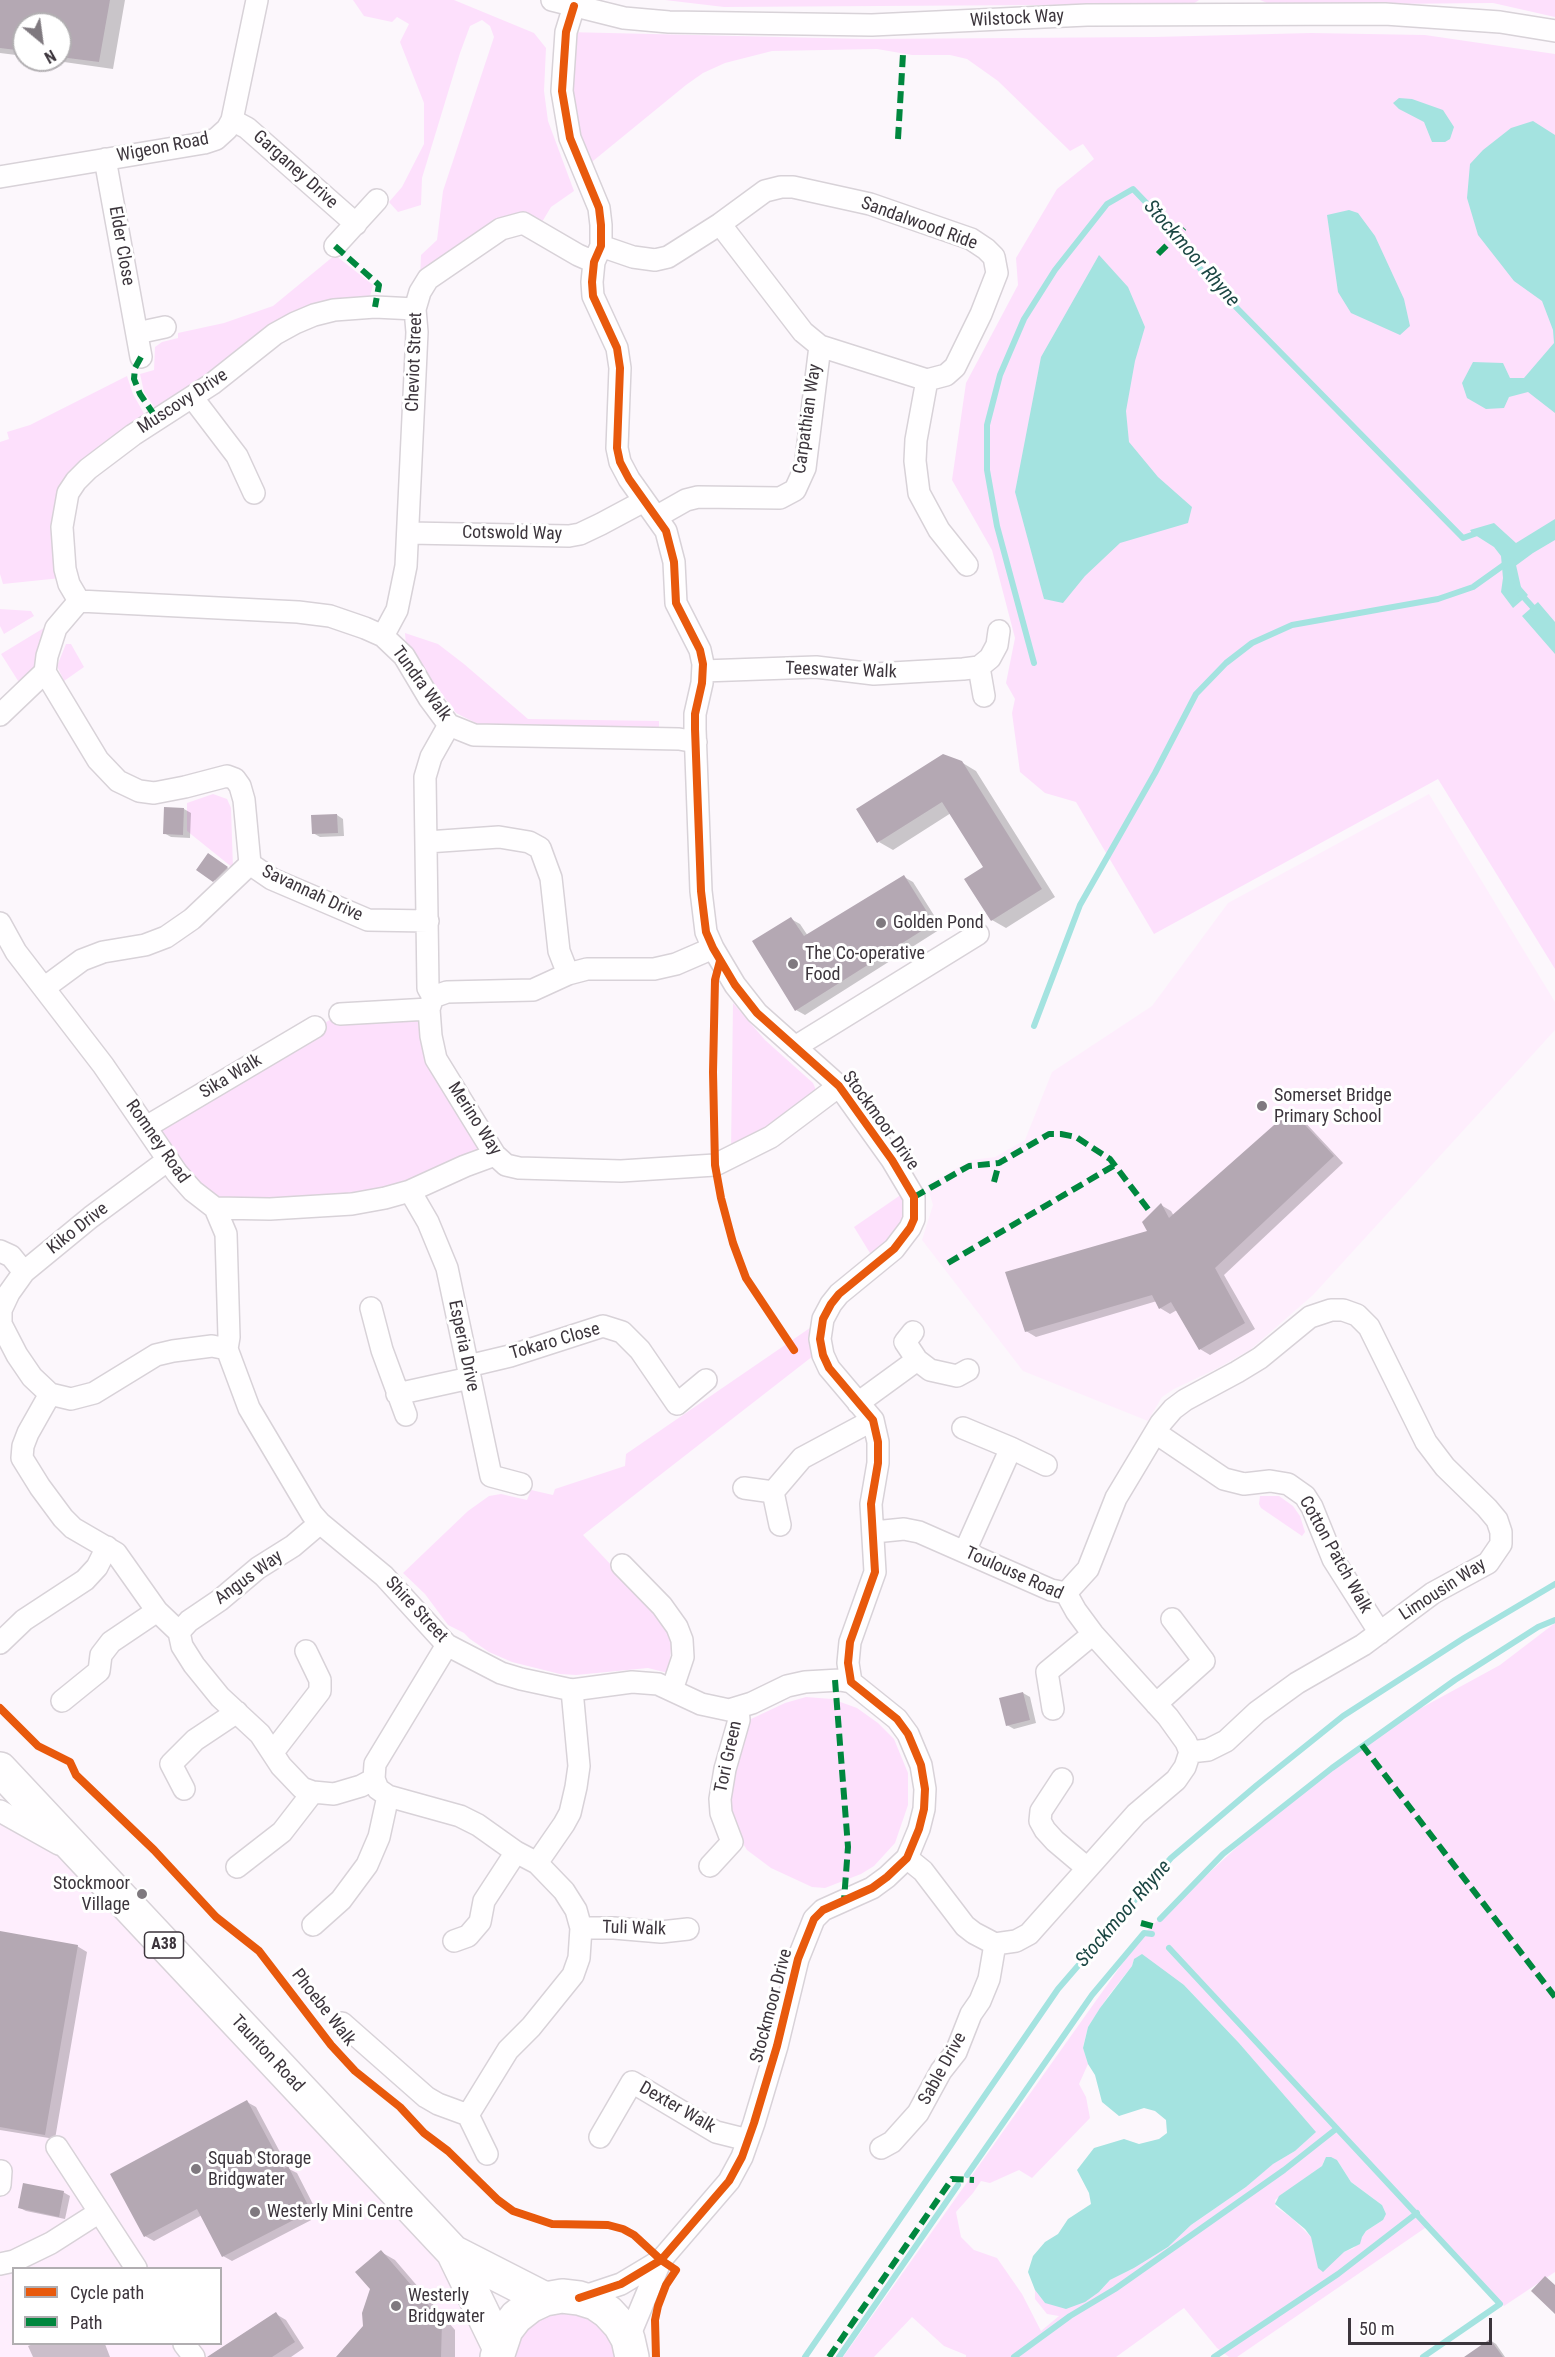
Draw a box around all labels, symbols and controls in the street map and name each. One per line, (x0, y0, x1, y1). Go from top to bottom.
street label: Wilstock Way (969, 6, 1065, 32)
north arrow (12, 12, 72, 72)
text: N (41, 46, 59, 67)
street label: Garganey Drive (248, 126, 342, 214)
street label: Wigeon Road (115, 129, 211, 167)
street label: Sandalwood Ride (858, 193, 980, 255)
water label: Stockmoor Rhyne (1138, 196, 1244, 312)
street label: Elder Close (103, 205, 139, 287)
street label: Cheviot Street (402, 312, 428, 412)
street label: Carpathian Way (790, 363, 826, 475)
street label: Muscovy Drive (134, 365, 232, 439)
street label: Cotswold Way (462, 522, 562, 546)
street label: Tundra Walk (387, 642, 455, 726)
street label: Teeswater Walk (785, 658, 897, 684)
street label: Savannah Drive (258, 861, 366, 927)
place label: Golden Pond (893, 912, 984, 934)
marker: Golden Pond (874, 916, 888, 930)
place label: The Co-operative Food (805, 943, 925, 986)
marker: The Co-operative Food (786, 957, 800, 971)
street label: Sika Walk (196, 1050, 266, 1104)
street label: Stockmoor Drive (837, 1067, 923, 1175)
street label: Merino Way (442, 1078, 506, 1160)
place label: Somerset Bridge Primary School (1274, 1085, 1392, 1128)
street label: Romney Road (120, 1096, 194, 1188)
marker: Somerset Bridge Primary School (1255, 1099, 1269, 1113)
street label: Kiko Drive (43, 1199, 113, 1259)
street label: Esperia Drive (443, 1298, 483, 1394)
street label: Tokaro Close (507, 1319, 603, 1365)
street label: Cotton Patch Walk (1294, 1493, 1376, 1617)
street label: Toulouse Road (962, 1543, 1066, 1605)
street label: Angus Way (211, 1546, 287, 1610)
street label: Limousin Way (1396, 1554, 1490, 1626)
street label: Shire Street (380, 1573, 452, 1647)
street label: Tori Green (711, 1719, 747, 1795)
water label: Stockmoor Rhyne (1071, 1856, 1177, 1972)
place label: Stockmoor Village (53, 1873, 130, 1916)
marker: Stockmoor Village (135, 1887, 149, 1901)
street label: Tuli Walk (602, 1917, 666, 1941)
road number: A38 (144, 1932, 184, 1958)
street label: Stockmoor Drive (746, 1947, 798, 2065)
street label: Phoebe Walk (286, 1965, 360, 2051)
street label: Taunton Road (226, 2011, 308, 2097)
street label: Sable Drive (914, 2029, 972, 2109)
street label: Dexter Walk (635, 2078, 719, 2138)
place label: Squab Storage Bridgwater (208, 2148, 311, 2190)
marker: Squab Storage Bridgwater (189, 2162, 203, 2176)
place label: Westerly Mini Centre (267, 2201, 413, 2223)
marker: Westerly Mini Centre (248, 2205, 262, 2219)
legend (12, 2267, 222, 2345)
text: Cycle path (70, 2282, 144, 2303)
place label: Westerly Bridgwater (408, 2285, 485, 2328)
marker: Westerly Bridgwater (389, 2299, 403, 2313)
scale bar (1351, 2306, 1495, 2344)
text: Path (70, 2312, 103, 2333)
text: 50 m (1359, 2318, 1394, 2339)

